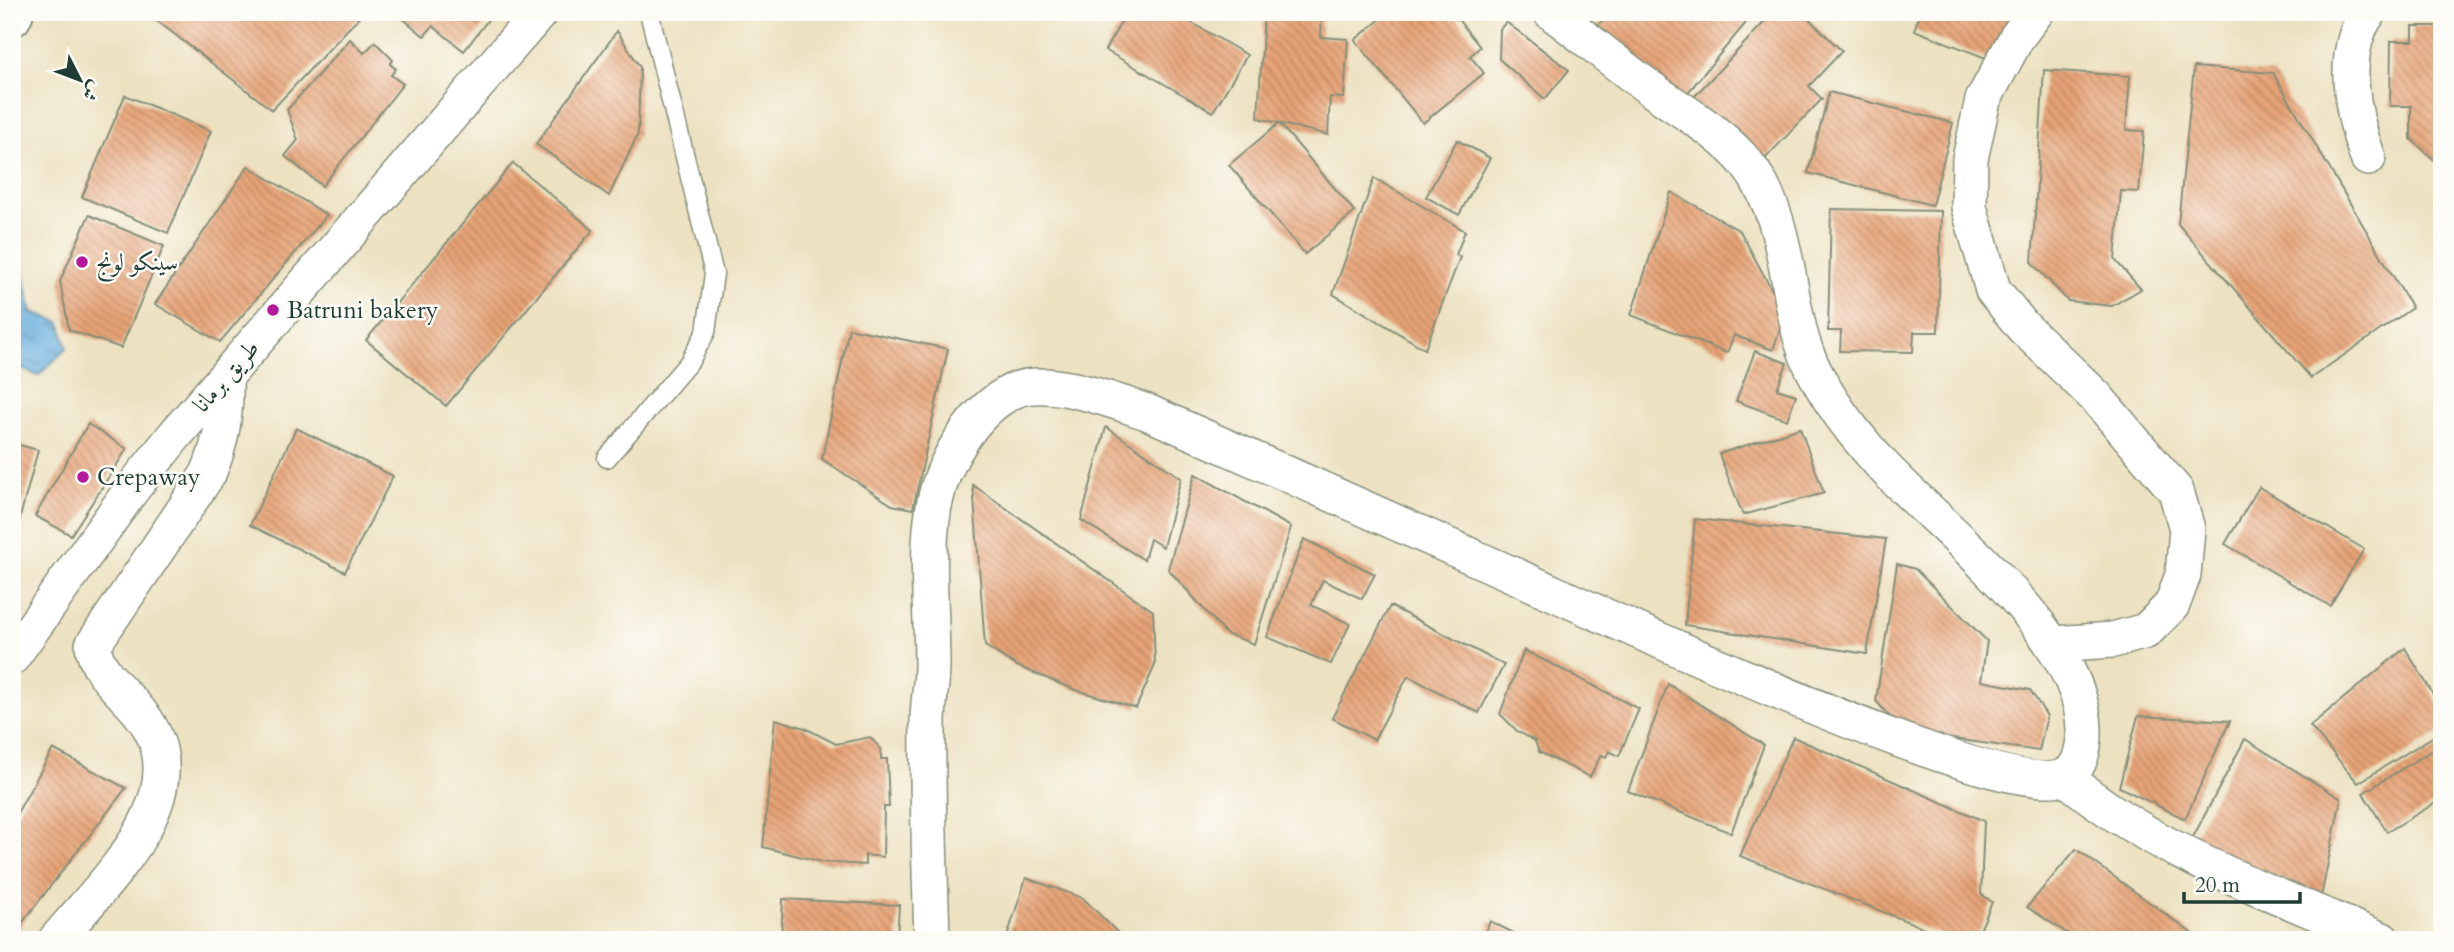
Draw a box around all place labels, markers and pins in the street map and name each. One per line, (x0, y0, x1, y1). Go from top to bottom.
place label: سينكو لونج (96, 246, 178, 282)
marker: سينكو لونج (74, 254, 90, 270)
place label: Batruni bakery (287, 294, 439, 327)
marker: Batruni bakery (265, 302, 281, 318)
place label: Crepaway (97, 461, 201, 494)
marker: Crepaway (75, 469, 91, 485)

